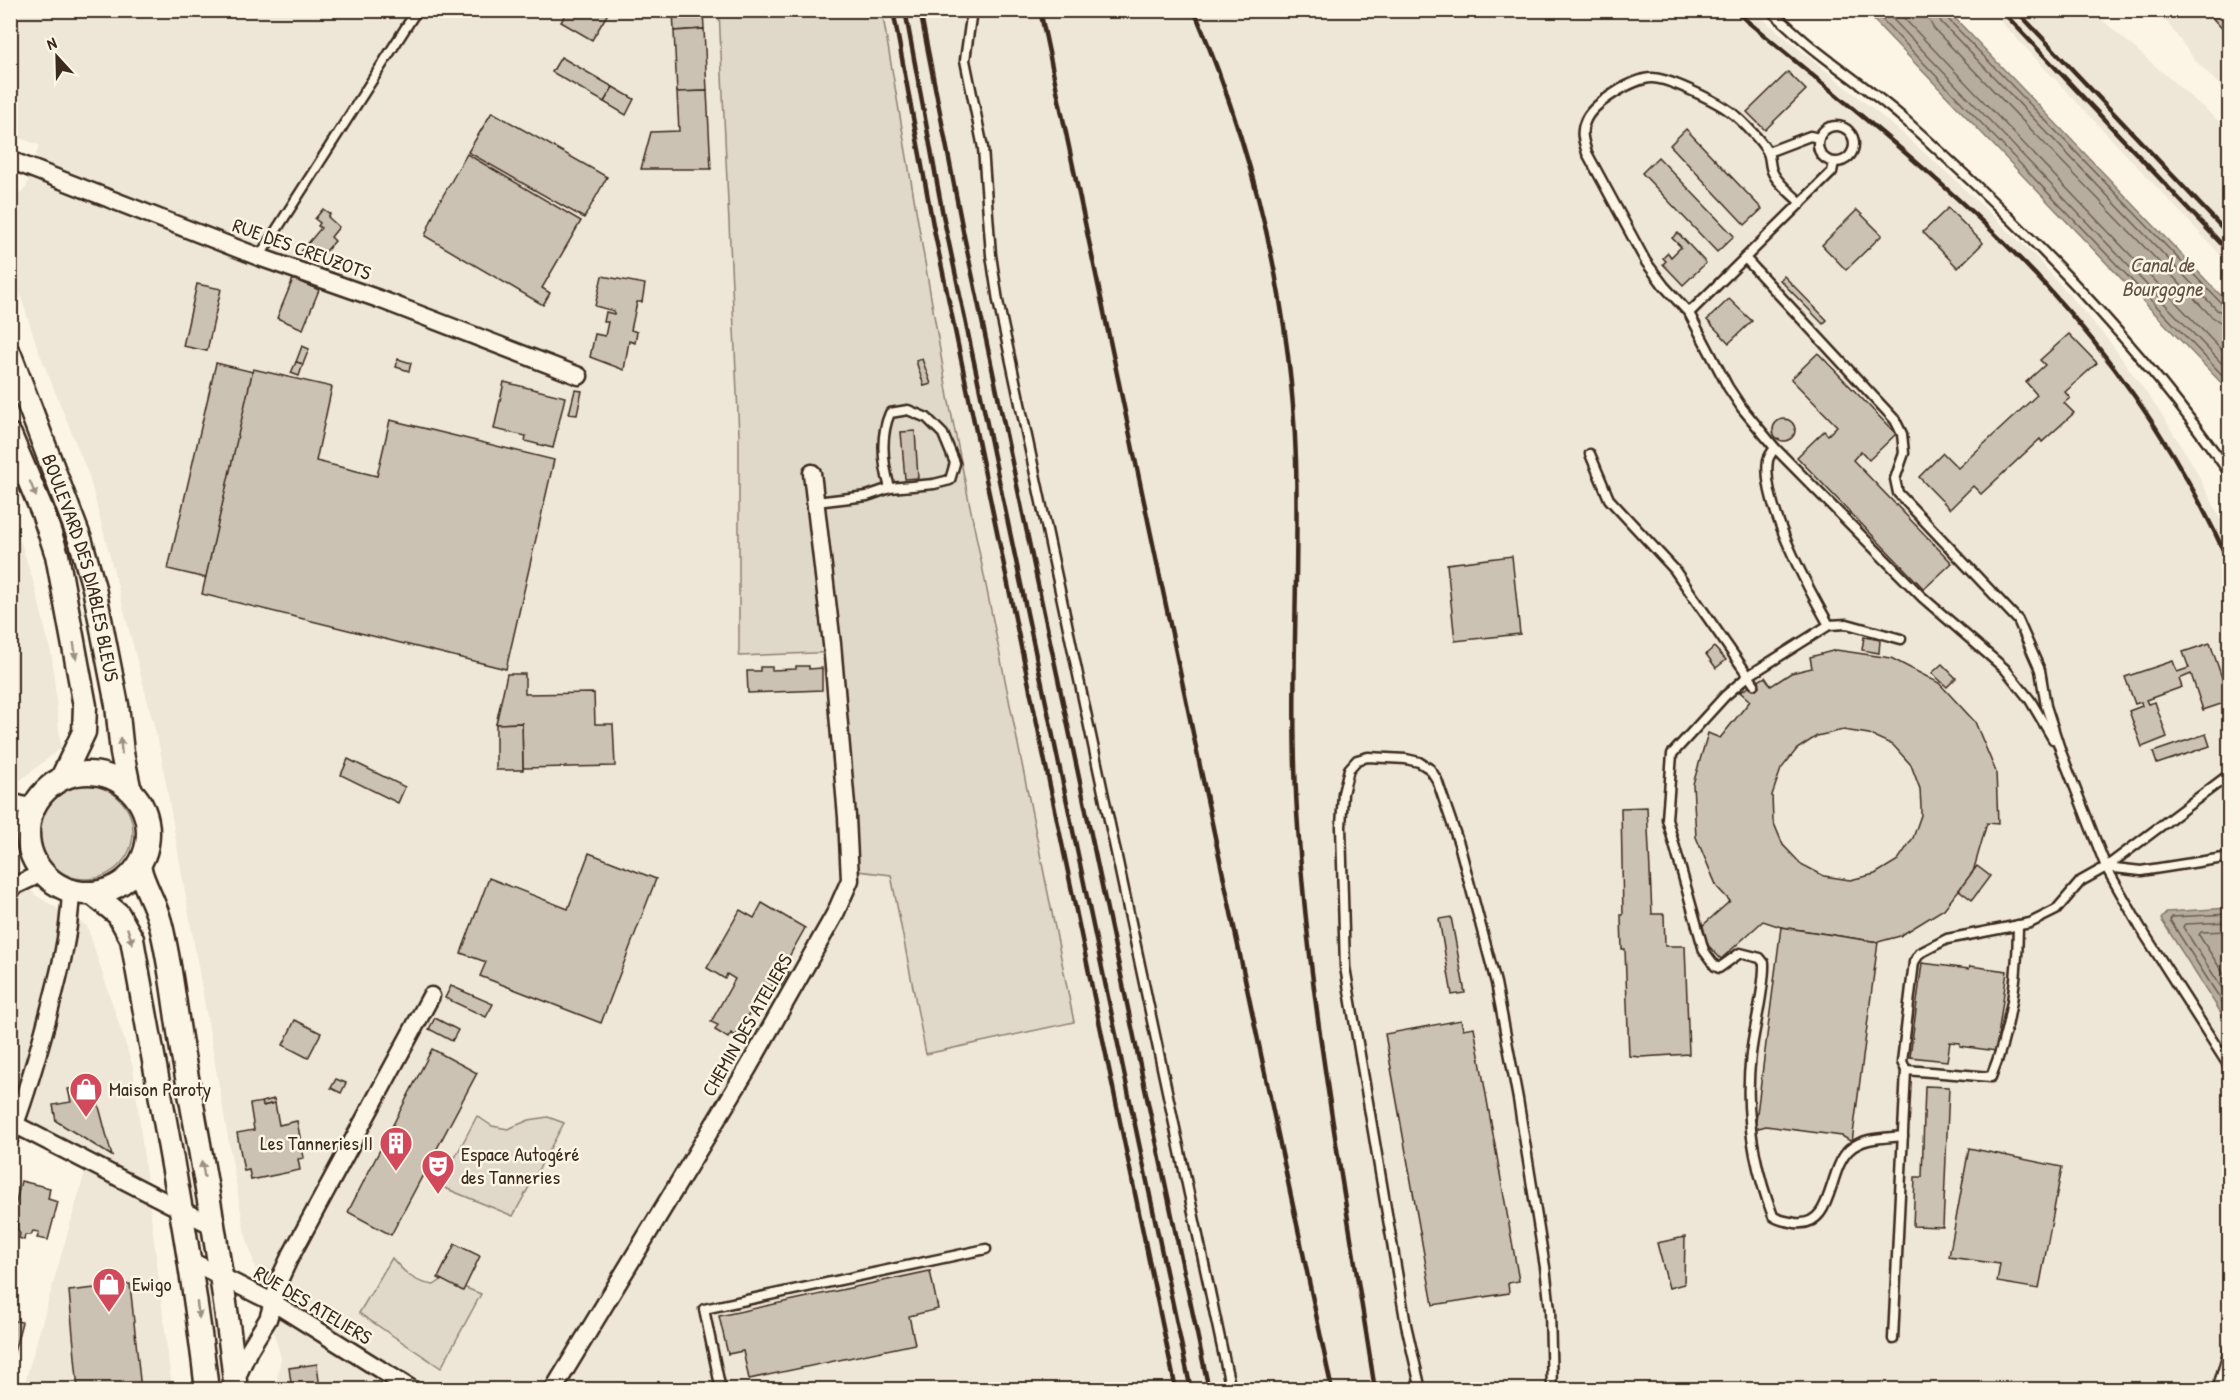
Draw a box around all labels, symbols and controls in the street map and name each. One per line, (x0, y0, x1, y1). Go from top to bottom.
north arrow (27, 27, 87, 87)
text: N (43, 31, 60, 55)
street label: RUE DES CREUZOTS (229, 211, 375, 286)
water label: Canal de Bourgogne (2122, 250, 2204, 303)
street label: BOULEVARD DES DIABLES BLEUS (36, 450, 126, 684)
one-way arrow (29, 480, 38, 498)
one-way arrow (71, 641, 80, 660)
one-way arrow (116, 737, 126, 756)
one-way arrow (125, 927, 135, 945)
street label: CHEMIN DES ATELIERS (695, 949, 798, 1101)
shop icon: Maison Paroty (68, 1071, 104, 1118)
place label: Maison Paroty (109, 1075, 211, 1102)
building icon: Les Tanneries II (378, 1125, 414, 1172)
place label: Les Tanneries II (260, 1129, 373, 1156)
place label: Espace Autogéré des Tanneries (461, 1140, 580, 1190)
theatre icon: Espace Autogéré des Tanneries (420, 1148, 456, 1195)
one-way arrow (199, 1159, 208, 1178)
street label: RUE DES ATELIERS (249, 1259, 377, 1350)
shop icon: Ewigo (91, 1266, 127, 1313)
place label: Ewigo (132, 1270, 172, 1297)
one-way arrow (193, 1300, 202, 1319)

